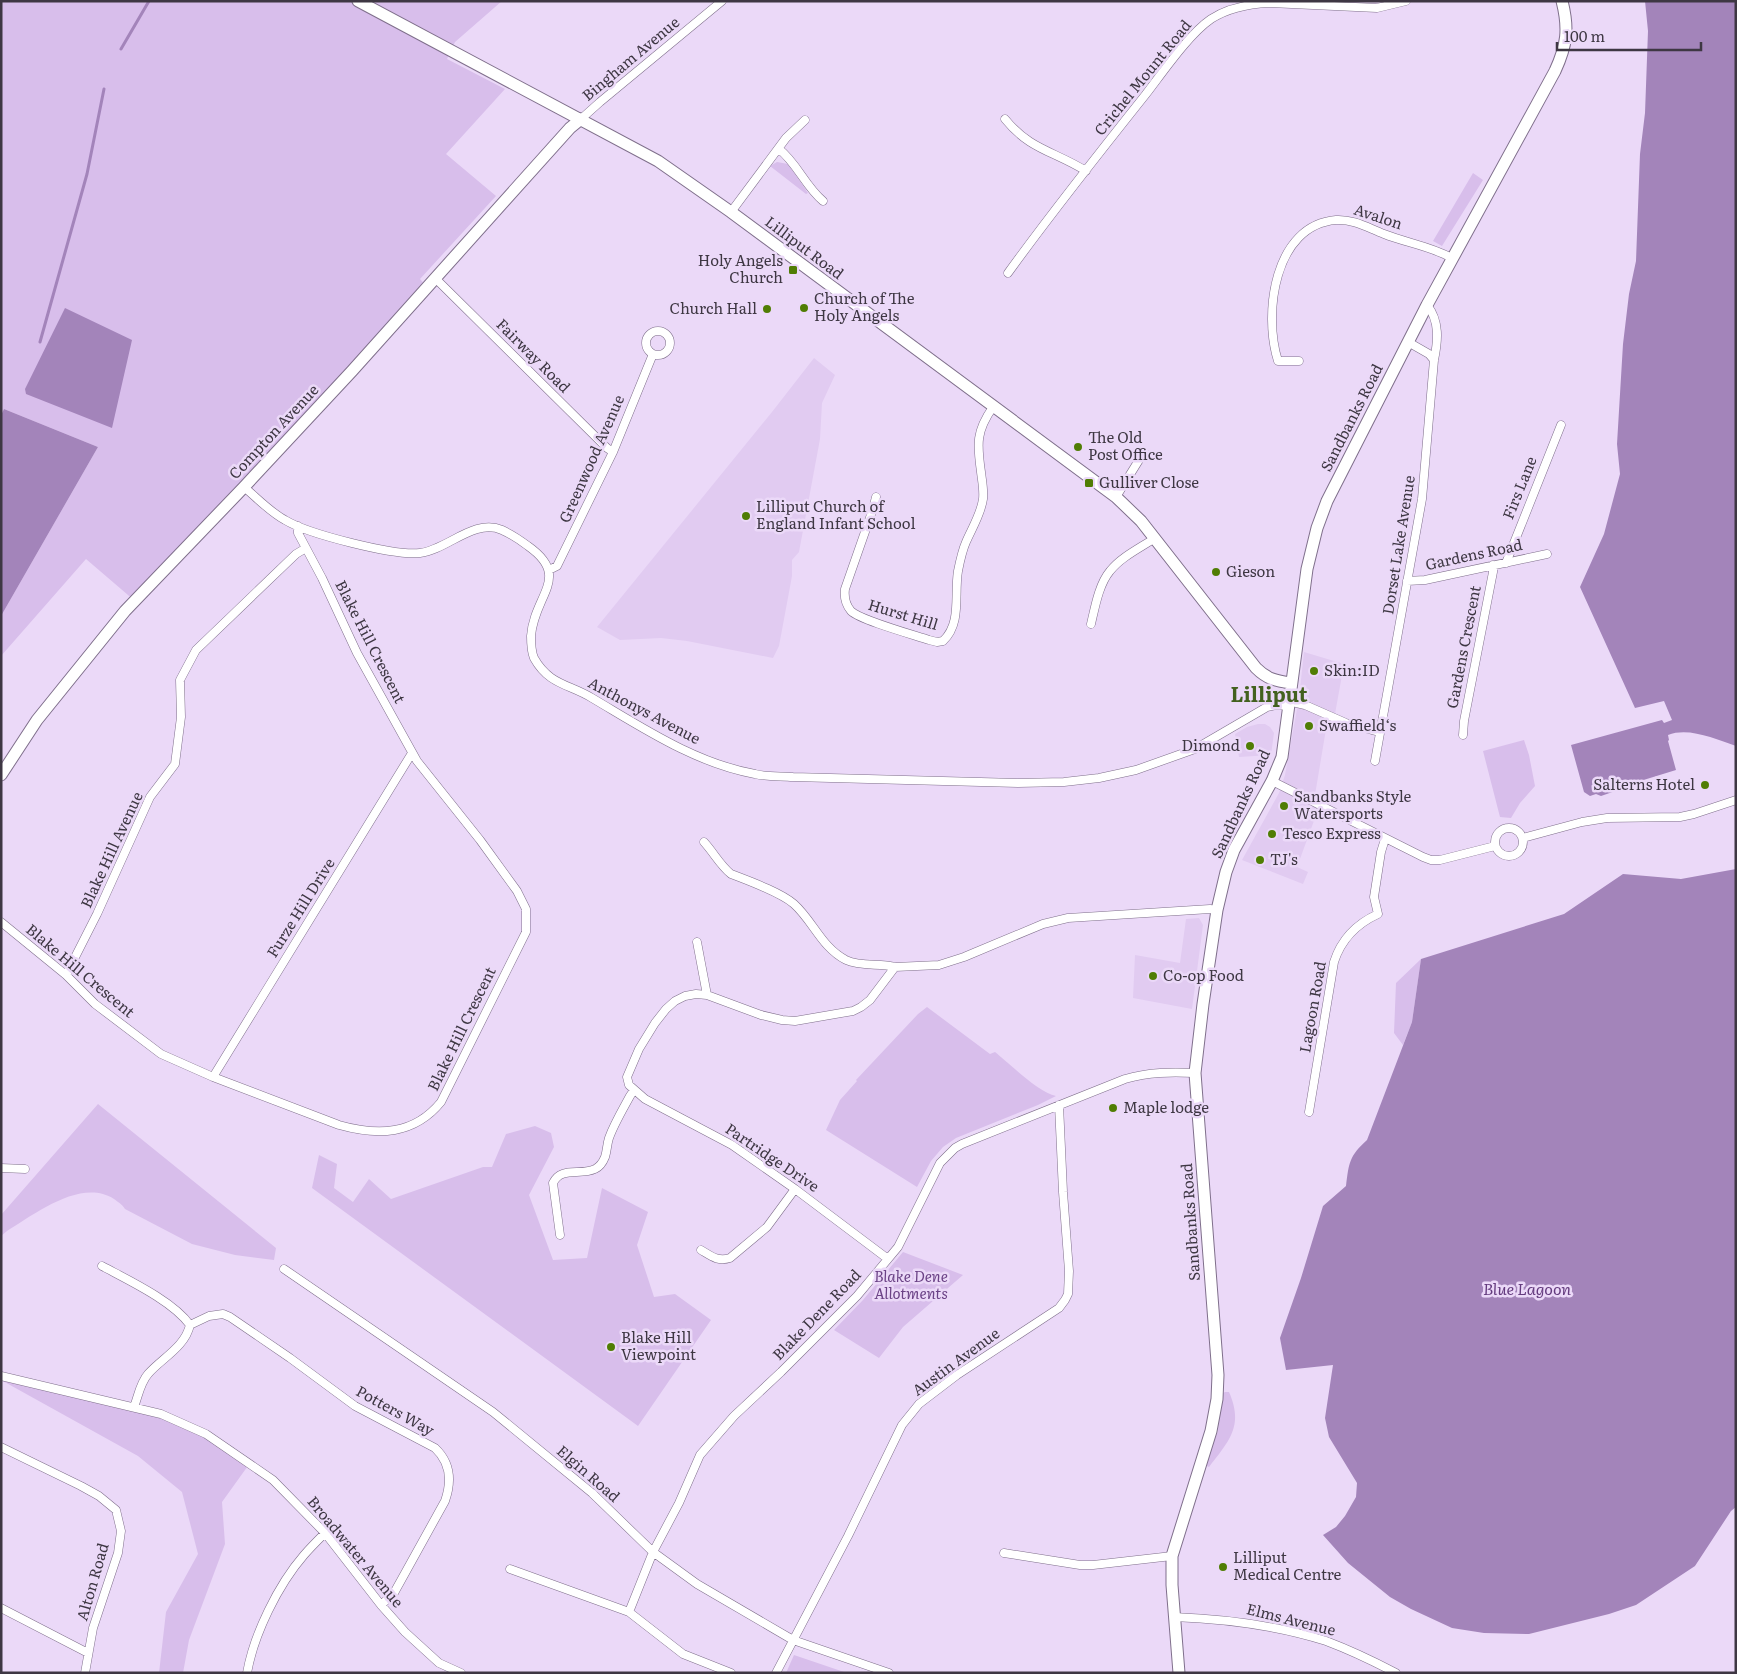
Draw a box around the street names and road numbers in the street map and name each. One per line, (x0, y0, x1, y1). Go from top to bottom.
street label: Bingham Avenue (576, 10, 684, 106)
street label: Crichel Mount Road (1088, 14, 1196, 140)
street label: Avalon (1351, 197, 1406, 234)
street label: Lilliput Road (761, 210, 849, 284)
street label: Fairway Road (492, 313, 576, 397)
street label: Sandbanks Road (1314, 360, 1388, 475)
street label: Compton Avenue (223, 378, 323, 484)
street label: Greenwood Avenue (552, 390, 629, 526)
street label: Firs Lane (1496, 452, 1542, 522)
street label: Dorset Lake Avenue (1375, 473, 1420, 616)
street label: Gardens Road (1423, 532, 1524, 575)
street label: Blake Hill Crescent (330, 576, 412, 707)
street label: Gardens Crescent (1439, 583, 1486, 710)
street label: Hurst Hill (866, 592, 941, 635)
street label: Anthonys Avenue (584, 670, 705, 749)
street label: Sandbanks Road (1204, 745, 1275, 862)
street label: Blake Hill Avenue (74, 787, 148, 911)
street label: Furze Hill Drive (260, 853, 340, 961)
street label: Blake Hill Crescent (22, 917, 140, 1022)
street label: Lagoon Road (1292, 959, 1331, 1054)
street label: Blake Hill Crescent (421, 962, 501, 1094)
street label: Partridge Drive (721, 1117, 825, 1197)
street label: Sandbanks Road (1174, 1162, 1205, 1282)
street label: Blake Dene Road (766, 1263, 865, 1365)
street label: Austin Avenue (907, 1321, 1004, 1400)
street label: Potters Way (352, 1379, 439, 1441)
street label: Elgin Road (552, 1439, 626, 1507)
street label: Broadwater Avenue (303, 1490, 410, 1612)
street label: Alton Road (69, 1540, 114, 1623)
street label: Elms Avenue (1244, 1596, 1339, 1641)

